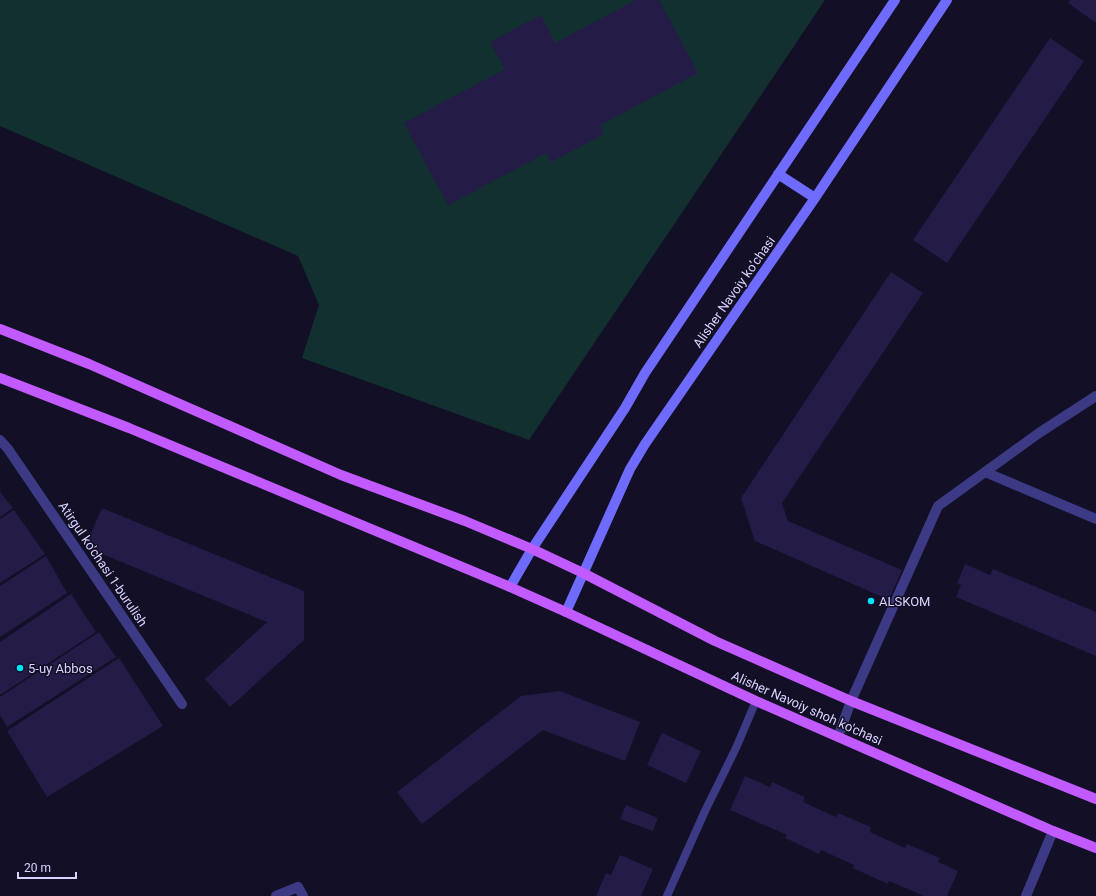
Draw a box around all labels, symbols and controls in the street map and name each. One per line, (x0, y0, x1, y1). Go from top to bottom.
street label: Alisher Navoiy ko’chasi (690, 234, 778, 350)
street label: Atirgul ko'chasi 1-burulish (56, 499, 150, 629)
place label: ALSKOM (879, 594, 930, 609)
marker: ALSKOM (866, 596, 876, 606)
place label: 5-uy Abbos (28, 661, 93, 676)
marker: 5-uy Abbos (15, 663, 25, 673)
street label: Alisher Navoiy shoh ko'chasi (729, 668, 885, 748)
scale bar (18, 854, 76, 880)
text: 20 m (24, 861, 51, 875)

